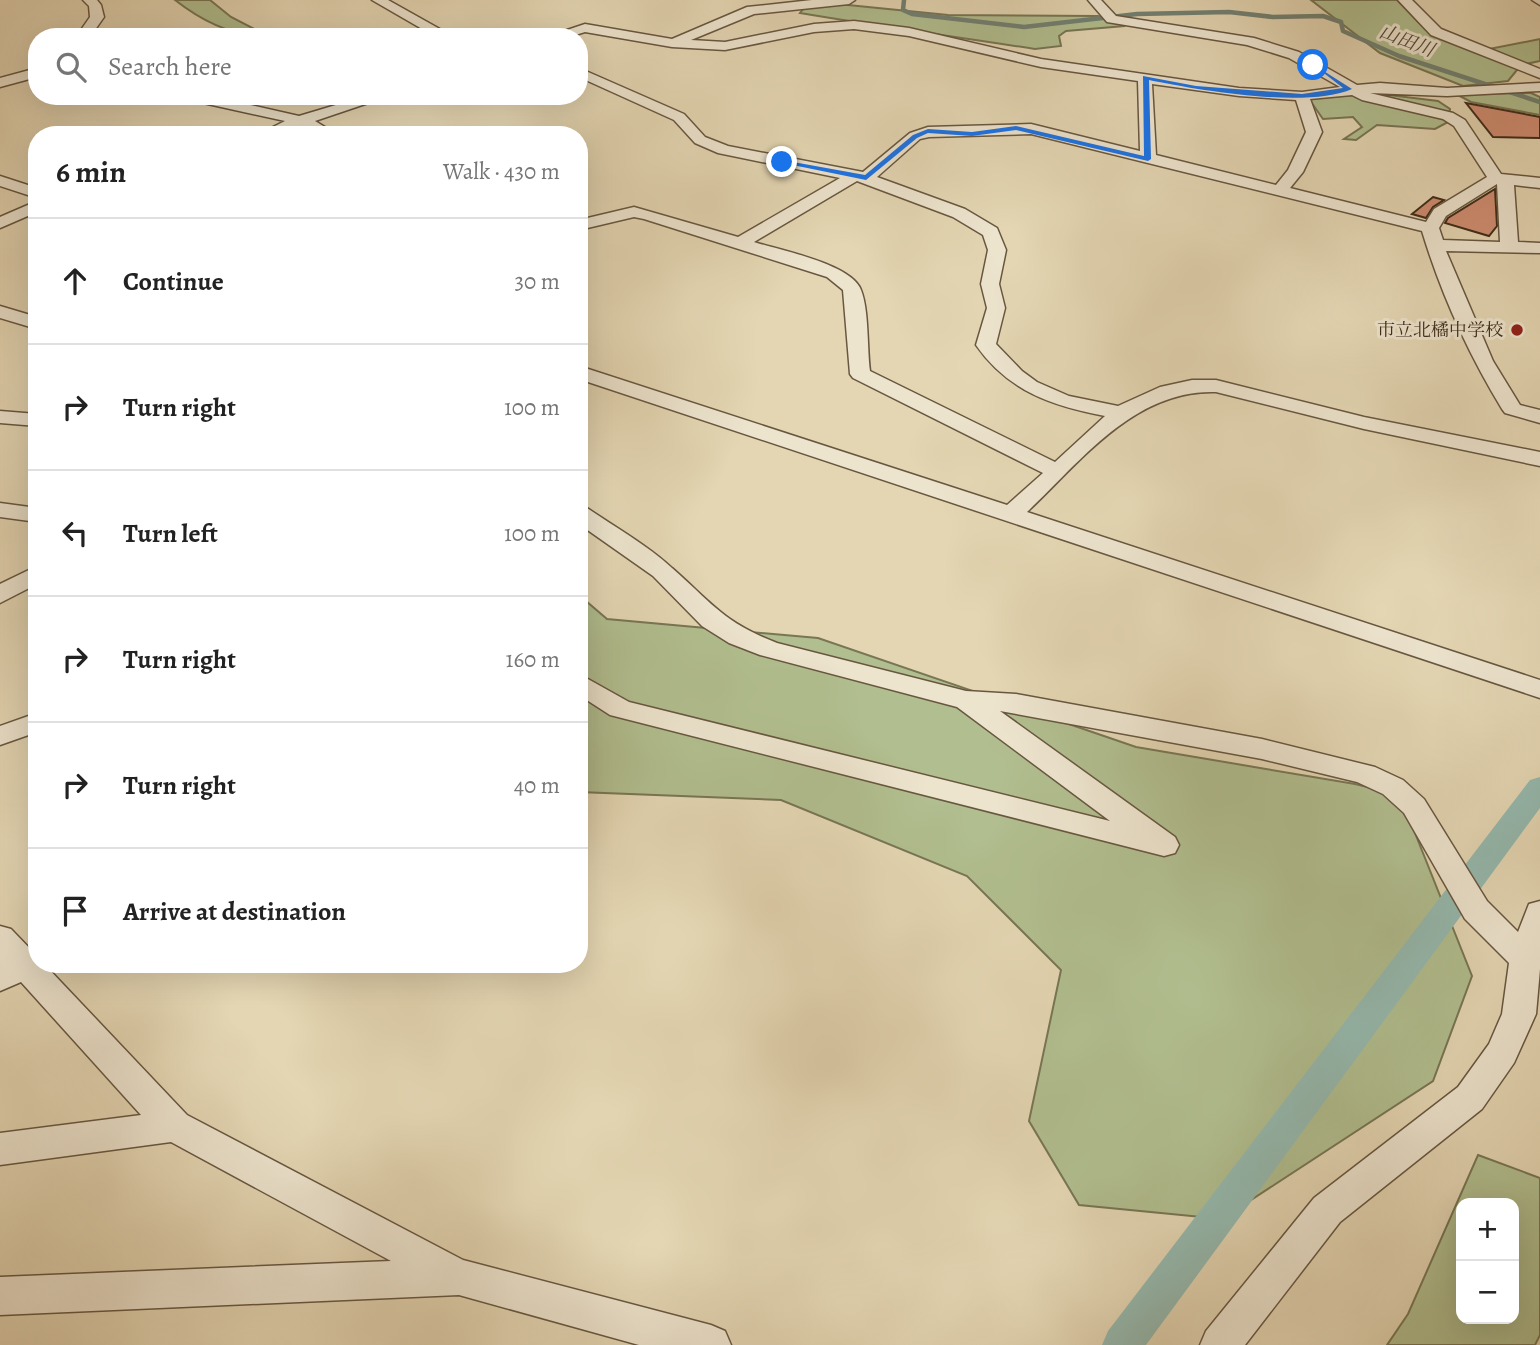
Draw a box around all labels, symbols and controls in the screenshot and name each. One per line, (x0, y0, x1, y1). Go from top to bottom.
water label: 山田川 (1375, 19, 1440, 64)
search box (28, 28, 588, 105)
icon: search (52, 48, 90, 86)
text: Search here (108, 49, 232, 84)
route start (1297, 49, 1328, 80)
route end (766, 146, 797, 177)
text: 6 min (56, 152, 126, 192)
text: Walk · 430 m (443, 156, 560, 187)
icon: ahead (56, 262, 94, 300)
text: Continue (123, 264, 224, 299)
text: 30 m (514, 266, 560, 297)
place label: 市立北橘中学校 (1377, 318, 1503, 342)
marker: 市立北橘中学校 (1509, 322, 1525, 338)
icon: right (56, 388, 94, 426)
text: Turn right (123, 390, 236, 425)
text: 100 m (504, 392, 560, 423)
icon: left (56, 514, 94, 552)
text: Turn left (123, 516, 218, 551)
text: 100 m (504, 518, 560, 549)
icon: right (56, 640, 94, 678)
text: Turn right (123, 642, 236, 677)
text: 160 m (506, 644, 560, 675)
icon: right (56, 766, 94, 804)
text: Turn right (123, 768, 236, 803)
text: 40 m (514, 770, 560, 801)
icon: arrive (56, 892, 94, 930)
text: Arrive at destination (123, 894, 346, 929)
map controls (1456, 1198, 1519, 1324)
button: + (1456, 1198, 1519, 1261)
button: − (1456, 1261, 1519, 1324)

